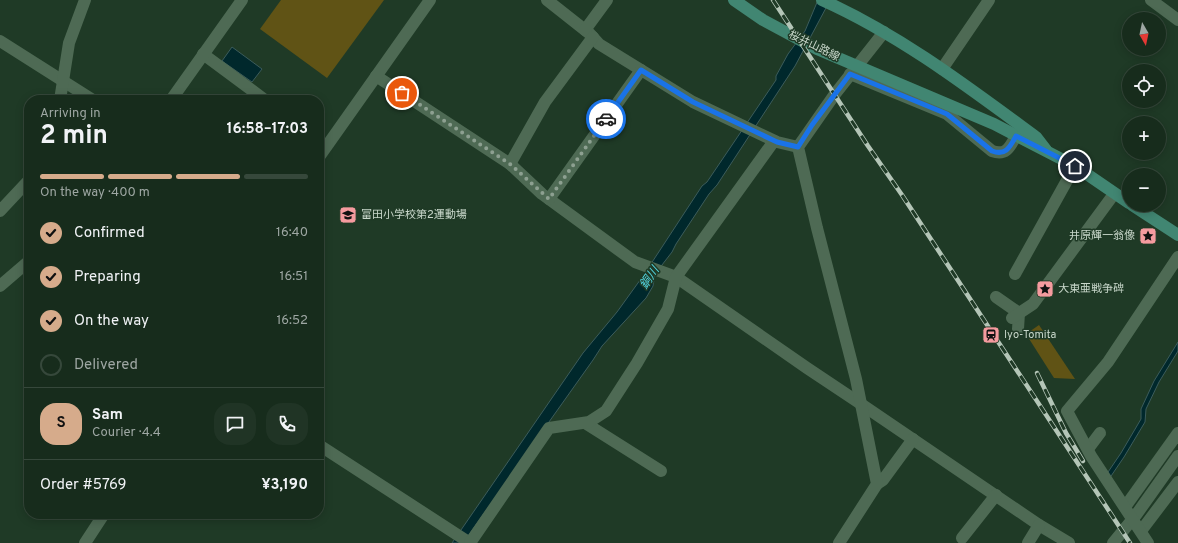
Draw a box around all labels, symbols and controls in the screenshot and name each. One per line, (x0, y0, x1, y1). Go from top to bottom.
north arrow (1122, 12, 1166, 56)
map controls (1122, 12, 1166, 212)
street label: 桜井山路線 (786, 28, 842, 64)
button: locate (1122, 64, 1166, 108)
pin (385, 76, 419, 110)
icon: bag (391, 82, 413, 104)
courier (586, 99, 626, 139)
text: Arriving in (40, 106, 101, 122)
icon: car (595, 108, 617, 130)
button: + (1122, 116, 1166, 160)
text: 2 min (40, 120, 108, 153)
text: 16:58–17:03 (227, 120, 308, 139)
pin (1058, 149, 1092, 183)
icon: home (1064, 155, 1086, 177)
button: − (1122, 168, 1166, 212)
text: On the way · 400 m (40, 185, 150, 201)
school or university icon: 富田小学校第2運動場 (338, 205, 358, 225)
place label: 富田小学校第2運動場 (361, 208, 467, 222)
icon: check (40, 222, 62, 244)
text: Confirmed (74, 224, 145, 243)
text: 16:40 (276, 225, 308, 241)
place icon: 井原輝一翁像 (1138, 226, 1158, 246)
place label: 井原輝一翁像 (1069, 229, 1135, 243)
water label: 銅川 (637, 262, 664, 292)
icon: check (40, 266, 62, 288)
text: Preparing (74, 268, 141, 287)
text: 16:51 (280, 269, 308, 285)
place icon: 大東亜戦争碑 (1035, 279, 1055, 299)
place label: 大東亜戦争碑 (1058, 282, 1124, 296)
icon: check (40, 310, 62, 332)
text: On the way (74, 312, 149, 331)
text: 16:52 (277, 313, 308, 329)
station icon: Iyo-Tomita (981, 325, 1001, 345)
place label: Iyo-Tomita (1004, 328, 1057, 342)
text: Delivered (74, 356, 138, 375)
button: chat (214, 403, 256, 445)
button: phone (266, 403, 308, 445)
text: Sam (92, 406, 123, 425)
text: S (56, 414, 66, 433)
text: Courier · 4.4 (92, 425, 161, 441)
text: Order #5769 (40, 476, 126, 495)
text: ¥3,190 (261, 476, 308, 495)

